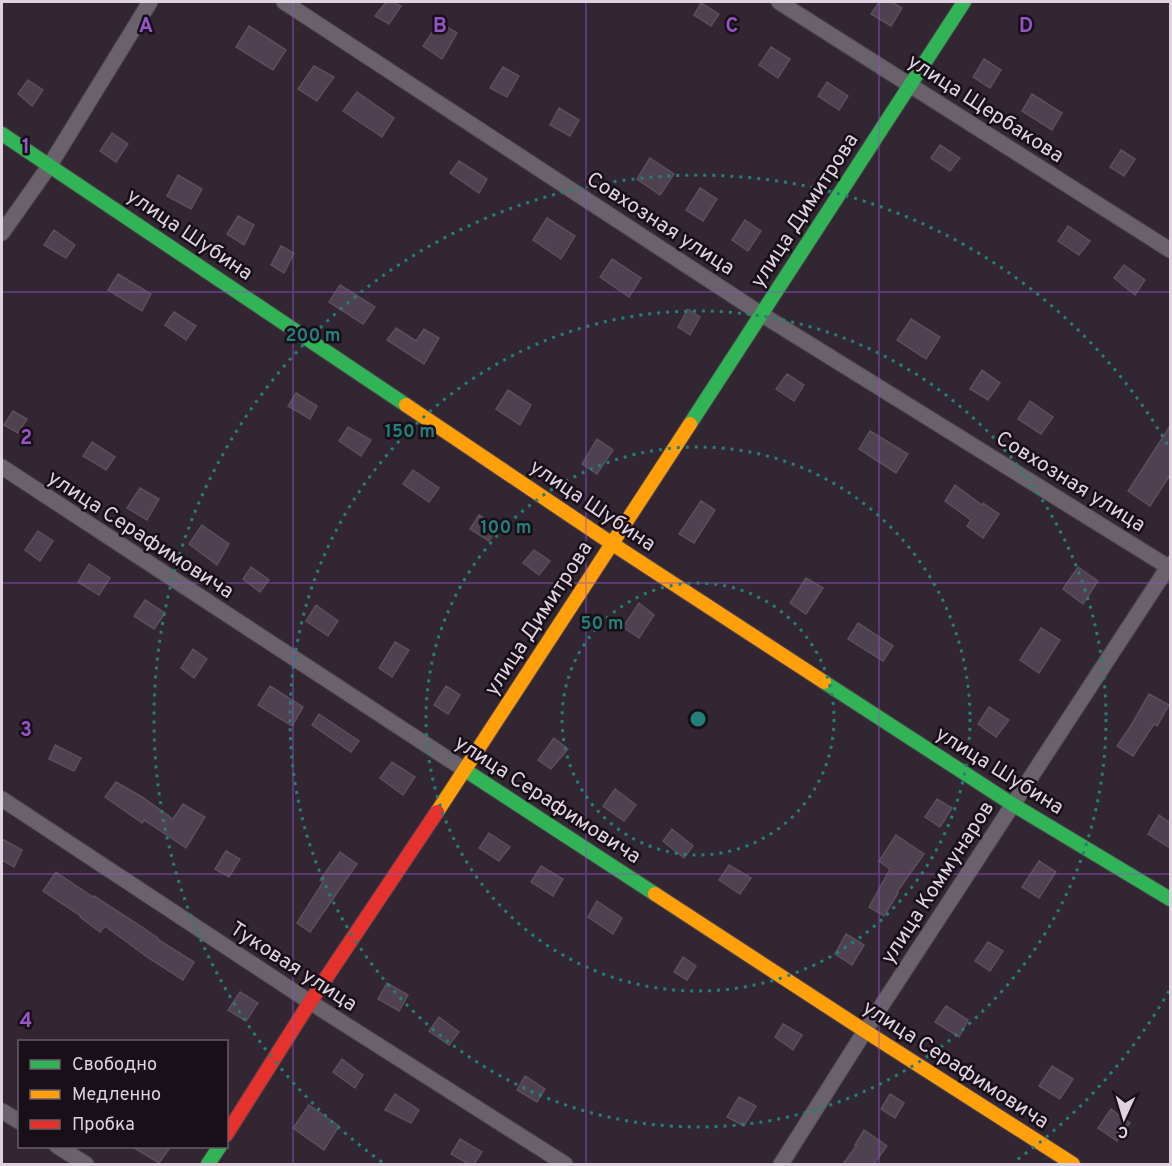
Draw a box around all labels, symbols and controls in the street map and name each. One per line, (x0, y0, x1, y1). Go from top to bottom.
text: A (139, 14, 153, 40)
text: B (433, 14, 447, 40)
text: C (726, 14, 738, 40)
text: D (1019, 14, 1033, 40)
street label: улица Щербакова (902, 49, 1069, 170)
street label: улица Димитрова (745, 128, 865, 293)
text: 1 (22, 135, 30, 161)
street label: Совхозная улица (581, 166, 739, 282)
street label: улица Шубина (121, 183, 257, 287)
text: 200 m (285, 325, 341, 348)
text: 150 m (385, 421, 435, 444)
street label: Совхозная улица (990, 425, 1150, 539)
text: 2 (20, 426, 32, 452)
street label: улица Шубина (524, 454, 660, 558)
street label: улица Серафимовича (42, 465, 239, 606)
text: 100 m (480, 517, 532, 540)
street label: улица Димитрова (479, 536, 599, 701)
text: 50 m (580, 613, 624, 636)
centre of rings (688, 709, 708, 729)
text: 3 (20, 718, 32, 744)
street label: улица Шубина (930, 721, 1069, 822)
street label: улица Серафимовича (449, 730, 646, 871)
street label: улица Коммунаров (875, 796, 1001, 970)
street label: Туковая улица (224, 916, 362, 1018)
street label: улица Серафимовича (857, 995, 1054, 1136)
text: 4 (20, 1009, 32, 1035)
legend (18, 1040, 228, 1148)
text: Свободно (72, 1054, 157, 1077)
text: Медленно (72, 1084, 161, 1107)
north arrow (1094, 1088, 1154, 1148)
text: Пробка (72, 1114, 135, 1137)
text: С (1117, 1121, 1129, 1141)

